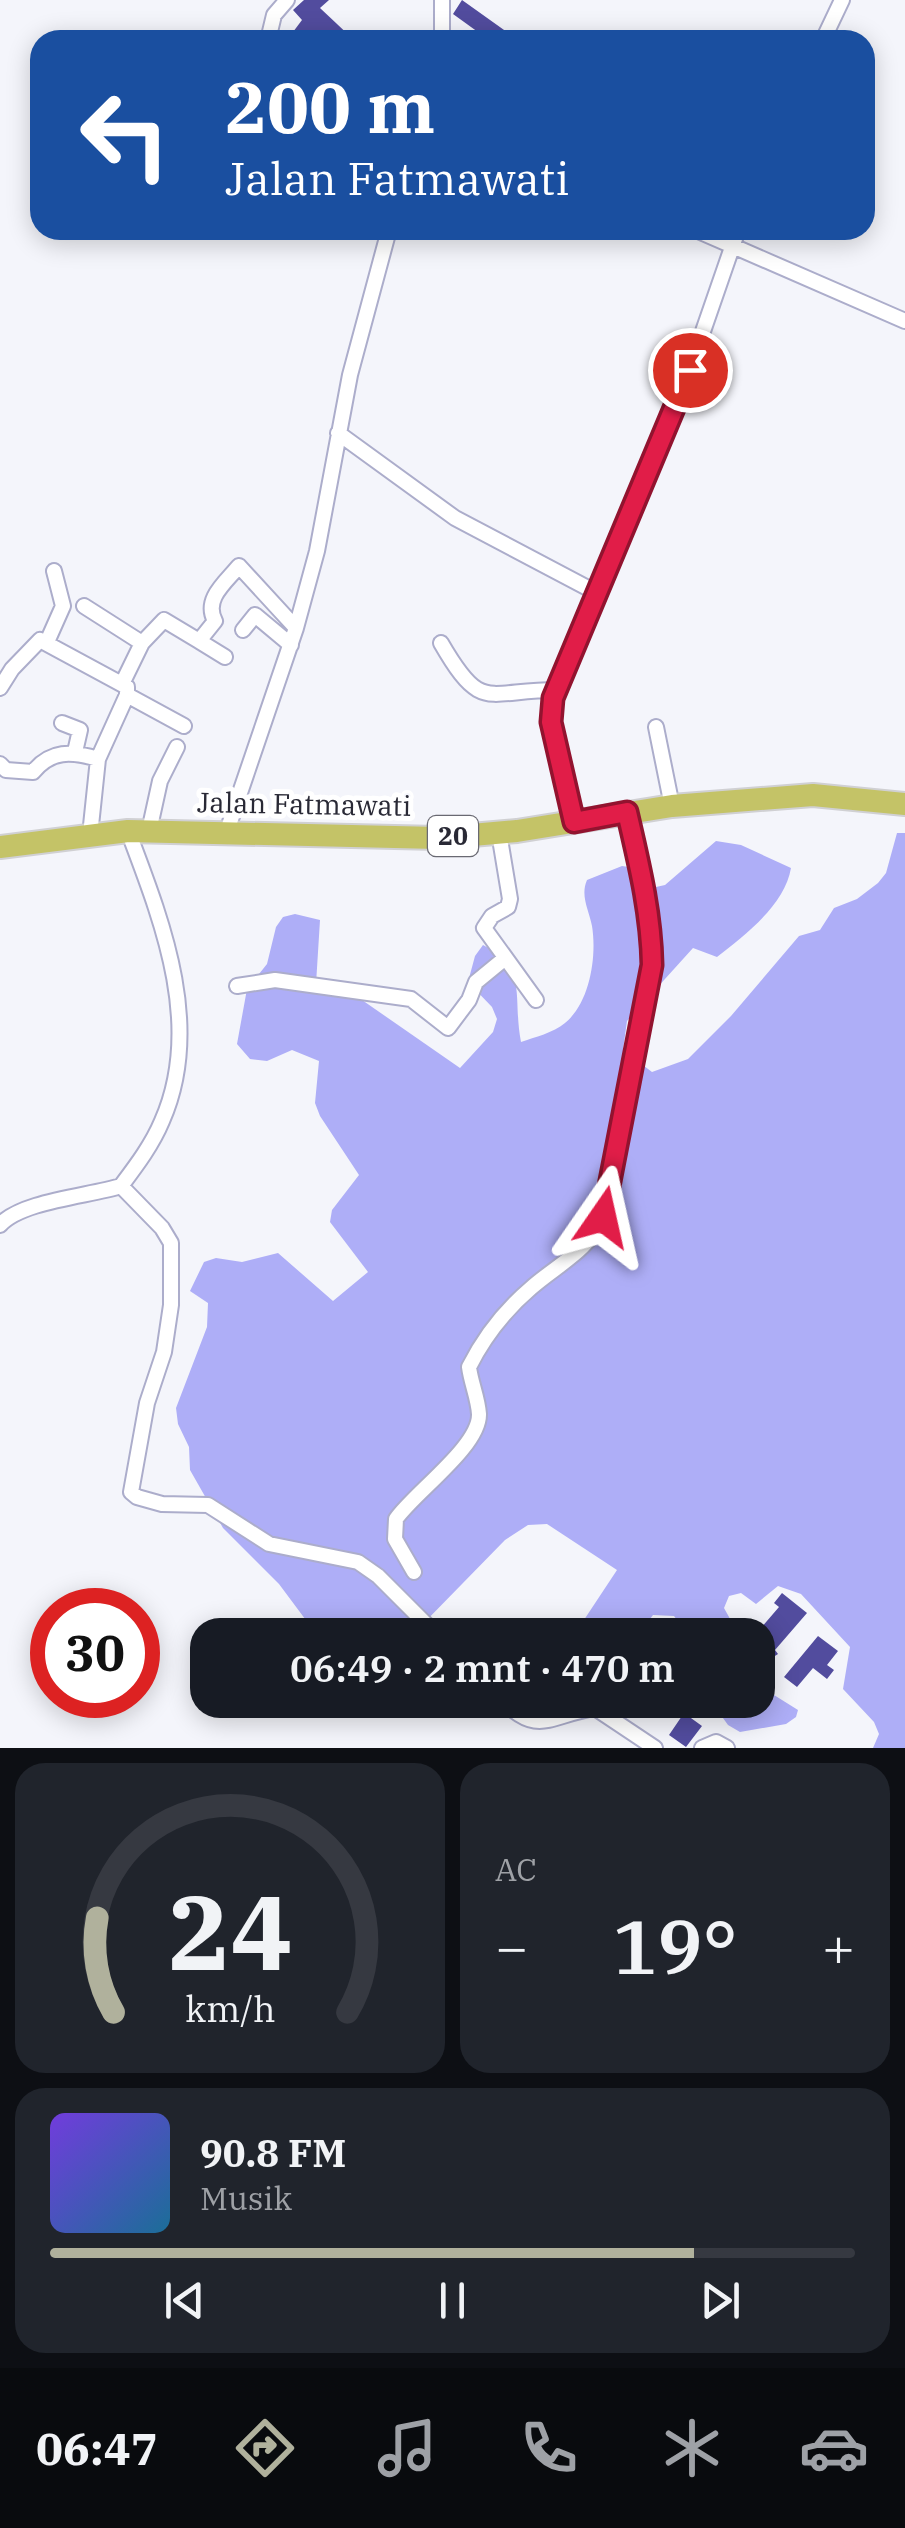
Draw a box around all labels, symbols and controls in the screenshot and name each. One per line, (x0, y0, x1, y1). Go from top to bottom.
text: 200 m (225, 61, 435, 152)
icon: left (60, 70, 190, 200)
text: Jalan Fatmawati (225, 149, 569, 207)
pin (648, 328, 733, 413)
icon: arrive (663, 343, 718, 398)
street label: Jalan Fatmawati (197, 783, 411, 824)
road number: 20 (428, 816, 478, 856)
position arrow (551, 1165, 655, 1269)
speed limit sign: 30 (30, 1588, 160, 1718)
text: 06:49 · 2 mnt · 470 m (290, 1643, 675, 1692)
text: AC (495, 1848, 537, 1890)
text: 24 (168, 1863, 292, 1999)
text: 19° (612, 1897, 738, 1995)
text: − (495, 1911, 528, 1982)
text: + (822, 1911, 855, 1982)
text: km/h (185, 1985, 275, 2032)
text: 90.8 FM (200, 2128, 346, 2177)
text: Musik (200, 2177, 292, 2219)
icon: previous (157, 2273, 212, 2328)
icon: pause (425, 2273, 480, 2328)
icon: next (693, 2273, 748, 2328)
icon: directions (230, 2413, 300, 2483)
icon: music (372, 2413, 442, 2483)
icon: phone (514, 2413, 584, 2483)
icon: climate (657, 2413, 727, 2483)
icon: car (799, 2413, 869, 2483)
text: 06:47 (36, 2419, 158, 2477)

